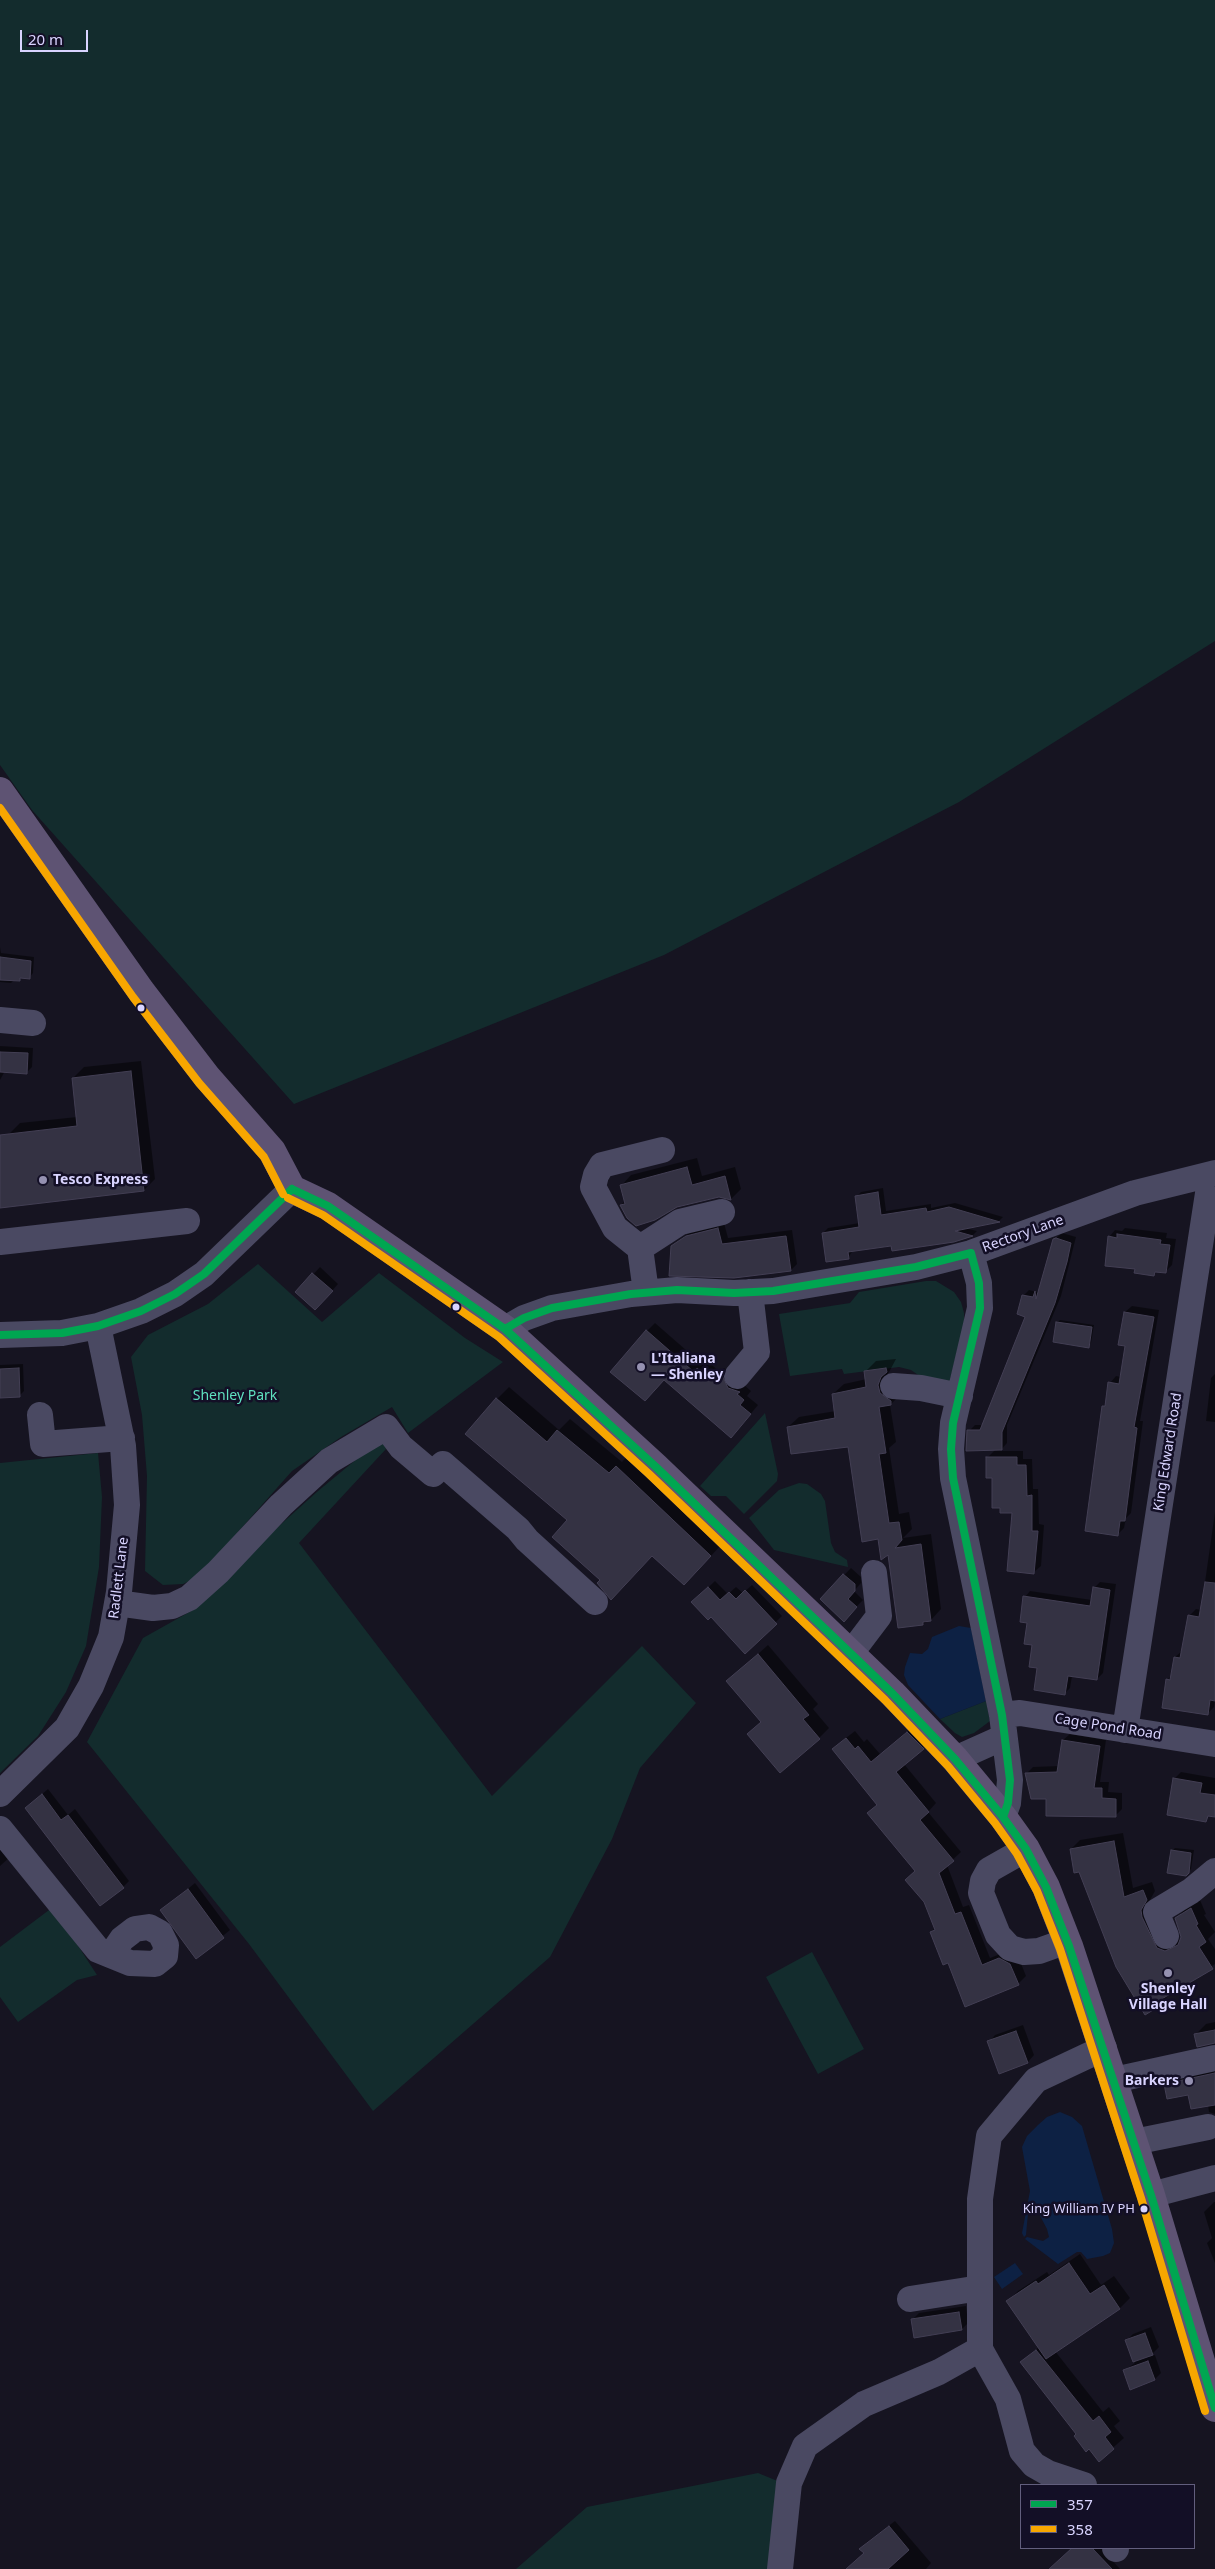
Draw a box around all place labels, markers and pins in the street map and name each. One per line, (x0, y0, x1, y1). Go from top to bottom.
unlabelled marker (136, 1003, 146, 1013)
place label: Tesco Express (53, 1172, 148, 1188)
marker: Tesco Express (37, 1174, 49, 1186)
unlabelled marker (451, 1302, 461, 1312)
place label: L'Italiana — Shenley (651, 1351, 723, 1384)
marker: L'Italiana — Shenley (635, 1361, 647, 1373)
marker: Shenley Village Hall (1162, 1967, 1174, 1979)
place label: Shenley Village Hall (1129, 1981, 1207, 2014)
place label: Barkers (1125, 2073, 1179, 2089)
marker: Barkers (1183, 2075, 1195, 2087)
place label: King William IV PH (1023, 2201, 1135, 2217)
marker: King William IV PH (1139, 2204, 1149, 2214)

